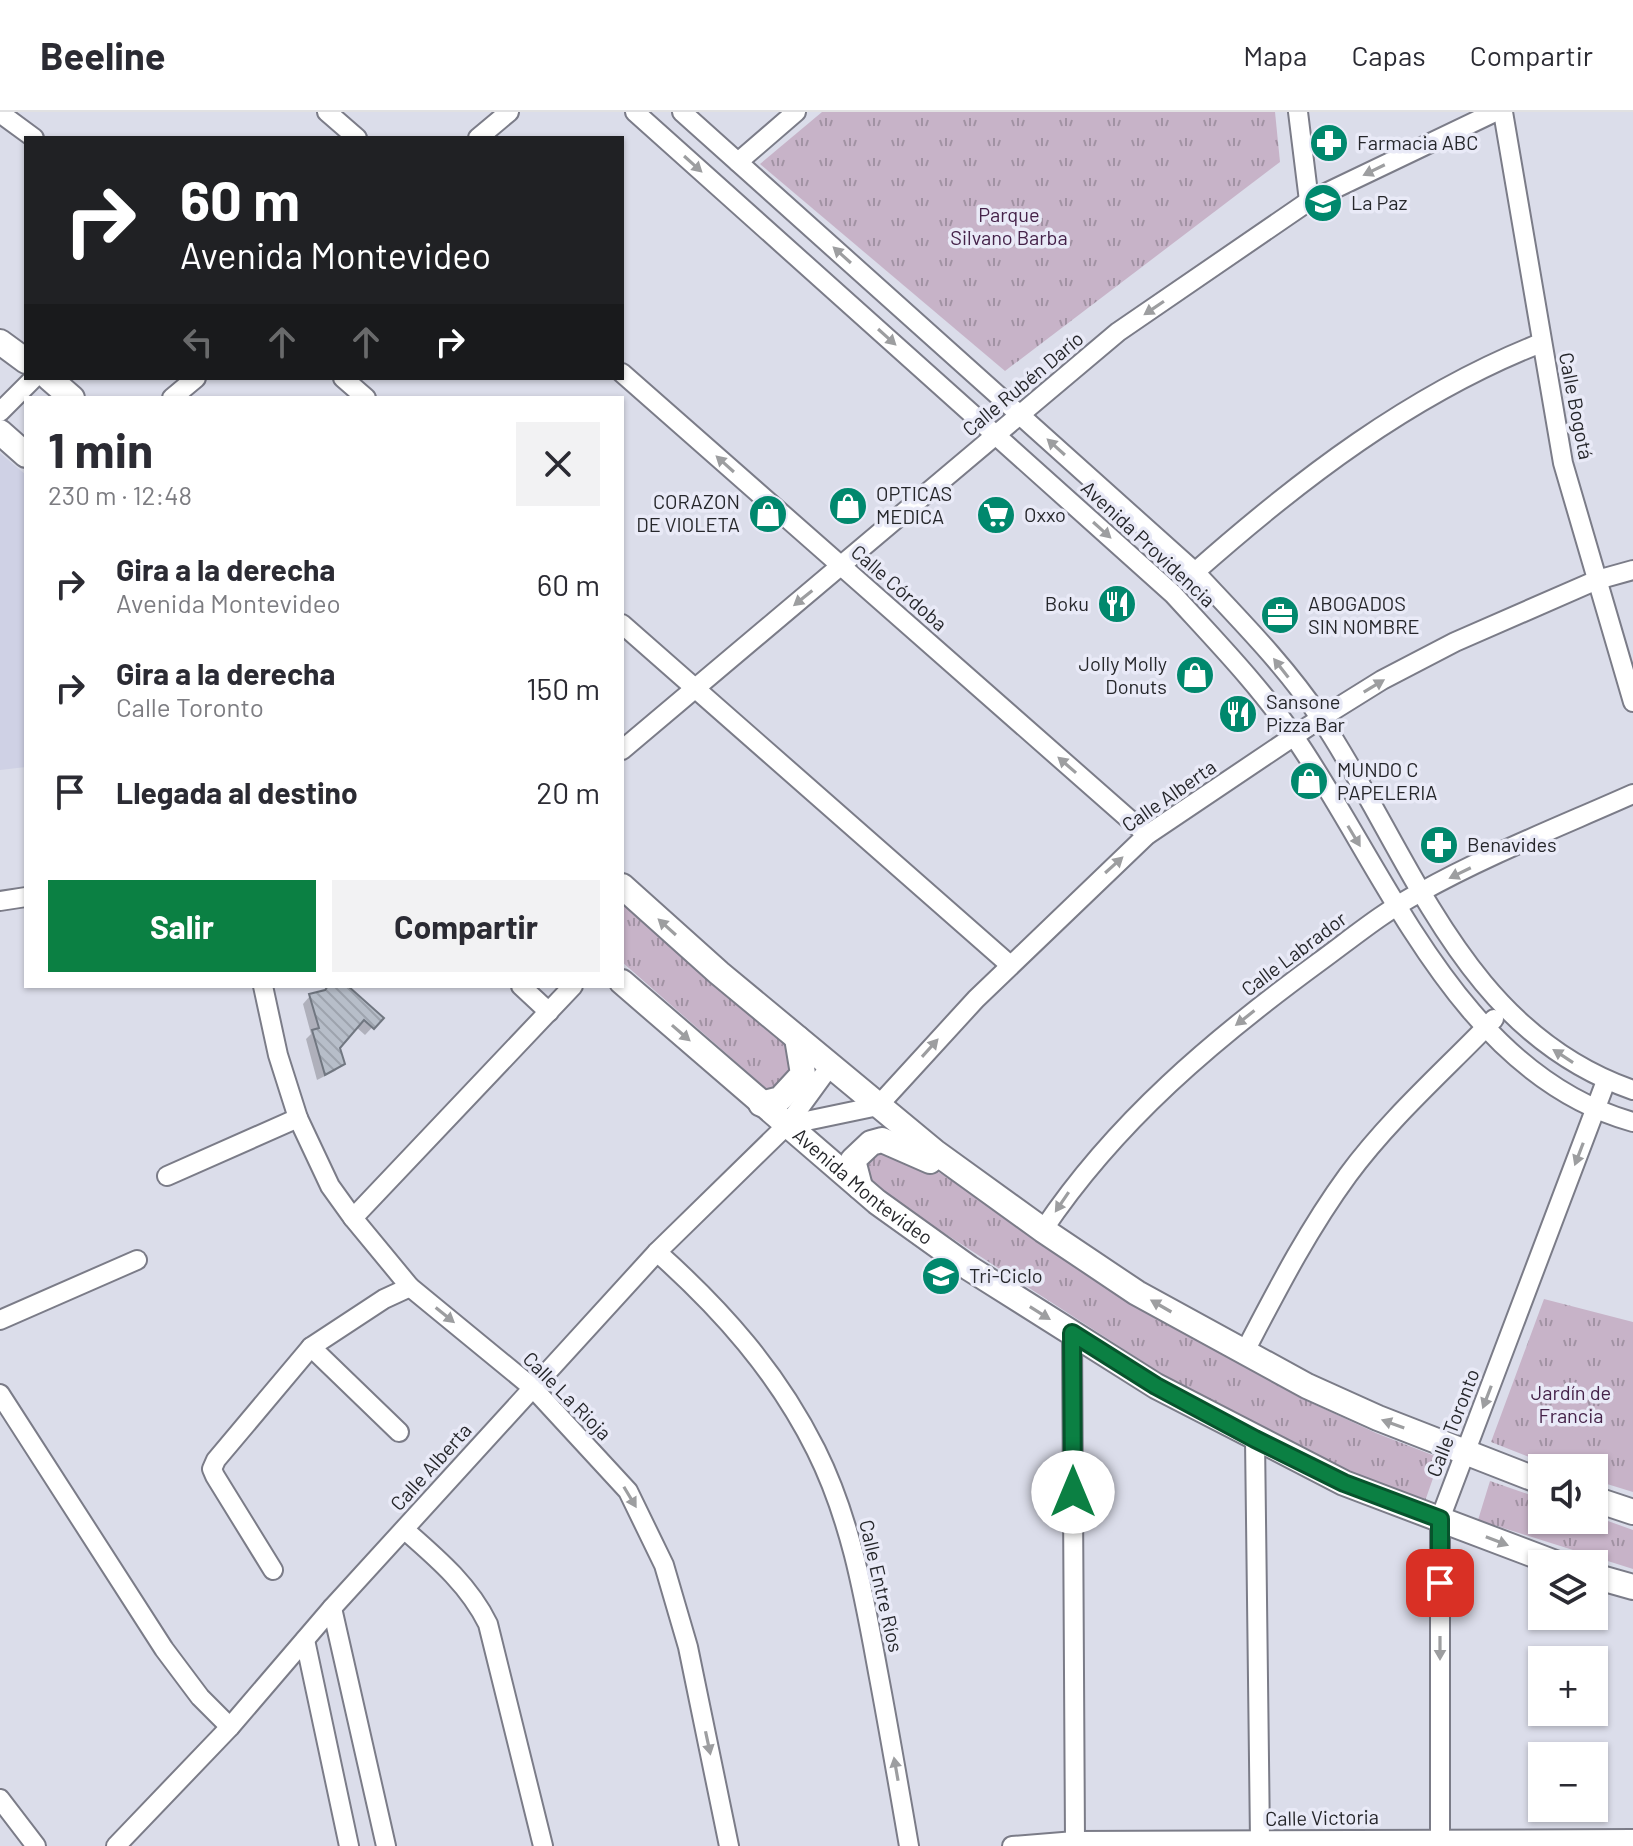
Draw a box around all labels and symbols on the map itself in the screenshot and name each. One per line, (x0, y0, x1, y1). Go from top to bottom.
pharmacy icon: Farmacia ABC (1308, 122, 1350, 164)
place label: Farmacia ABC (1357, 130, 1478, 154)
one-way arrow (683, 155, 703, 172)
one-way arrow (1362, 163, 1386, 177)
school or university icon: La Paz (1302, 182, 1344, 224)
place label: La Paz (1351, 190, 1408, 214)
park label: Parque Silvano Barba (950, 202, 1068, 249)
one-way arrow (832, 247, 852, 264)
one-way arrow (1143, 300, 1165, 315)
street label: Calle Rubén Darío (957, 326, 1088, 441)
one-way arrow (877, 328, 896, 346)
street label: Calle Bogotá (1555, 350, 1599, 461)
one-way arrow (1047, 439, 1067, 456)
one-way arrow (715, 456, 735, 473)
street label: Avenida Providencia (1077, 475, 1221, 612)
place label: OPTICAS MEDICA (876, 481, 952, 528)
shop icon: OPTICAS MEDICA (827, 485, 869, 527)
place label: CORAZON DE VIOLETA (636, 489, 740, 536)
shop icon: CORAZON DE VIOLETA (747, 493, 789, 535)
supermarket icon: Oxxo (975, 494, 1017, 536)
place label: Oxxo (1024, 502, 1066, 526)
one-way arrow (1092, 520, 1111, 538)
street label: Calle Córdoba (847, 539, 952, 635)
restaurant icon: Boku (1096, 583, 1138, 625)
one-way arrow (793, 589, 813, 606)
place label: Boku (1045, 591, 1089, 615)
place label: ABOGADOS SIN NOMBRE (1308, 591, 1420, 638)
office icon: ABOGADOS SIN NOMBRE (1259, 594, 1301, 636)
place label: Jolly Molly Donuts (1079, 651, 1167, 698)
shop icon: Jolly Molly Donuts (1174, 654, 1216, 696)
one-way arrow (1274, 658, 1290, 678)
one-way arrow (1363, 679, 1385, 693)
place label: Sansone Pizza Bar (1266, 689, 1345, 736)
restaurant icon: Sansone Pizza Bar (1217, 693, 1259, 735)
street label: Calle Alberta (1117, 754, 1220, 836)
one-way arrow (1058, 757, 1077, 775)
place label: MUNDO C PAPELERIA (1337, 757, 1437, 804)
shop icon: MUNDO C PAPELERIA (1288, 760, 1330, 802)
pharmacy icon: Benavides (1418, 824, 1460, 866)
one-way arrow (1347, 825, 1361, 847)
place label: Benavides (1467, 832, 1557, 856)
one-way arrow (1104, 856, 1124, 874)
one-way arrow (1448, 866, 1472, 880)
street label: Calle Labrador (1236, 906, 1351, 1000)
one-way arrow (658, 918, 677, 936)
one-way arrow (1235, 1010, 1255, 1026)
one-way arrow (670, 1024, 690, 1041)
one-way arrow (920, 1039, 938, 1058)
one-way arrow (1552, 1050, 1574, 1064)
street label: Avenida Montevideo (789, 1122, 938, 1249)
one-way arrow (1572, 1142, 1585, 1166)
one-way arrow (1055, 1191, 1070, 1212)
school or university icon: Tri-Ciclo (920, 1255, 962, 1297)
place label: Tri-Ciclo (969, 1263, 1043, 1287)
one-way arrow (1150, 1300, 1172, 1314)
one-way arrow (1029, 1305, 1051, 1319)
one-way arrow (435, 1306, 455, 1323)
street label: Calle La Rioja (519, 1346, 617, 1444)
street label: Calle Toronto (1420, 1365, 1484, 1480)
park label: Jardín de Francia (1531, 1380, 1611, 1427)
one-way arrow (1480, 1385, 1493, 1409)
one-way arrow (1381, 1417, 1405, 1430)
street label: Calle Alberta (385, 1418, 476, 1515)
position arrow (1031, 1450, 1115, 1534)
one-way arrow (622, 1486, 636, 1508)
street label: Calle Entre Ríos (855, 1517, 909, 1654)
one-way arrow (1485, 1535, 1509, 1548)
pin (1406, 1549, 1474, 1617)
one-way arrow (1434, 1636, 1446, 1661)
one-way arrow (702, 1731, 714, 1756)
one-way arrow (889, 1756, 901, 1781)
street label: Calle Victoria (1265, 1804, 1379, 1830)

